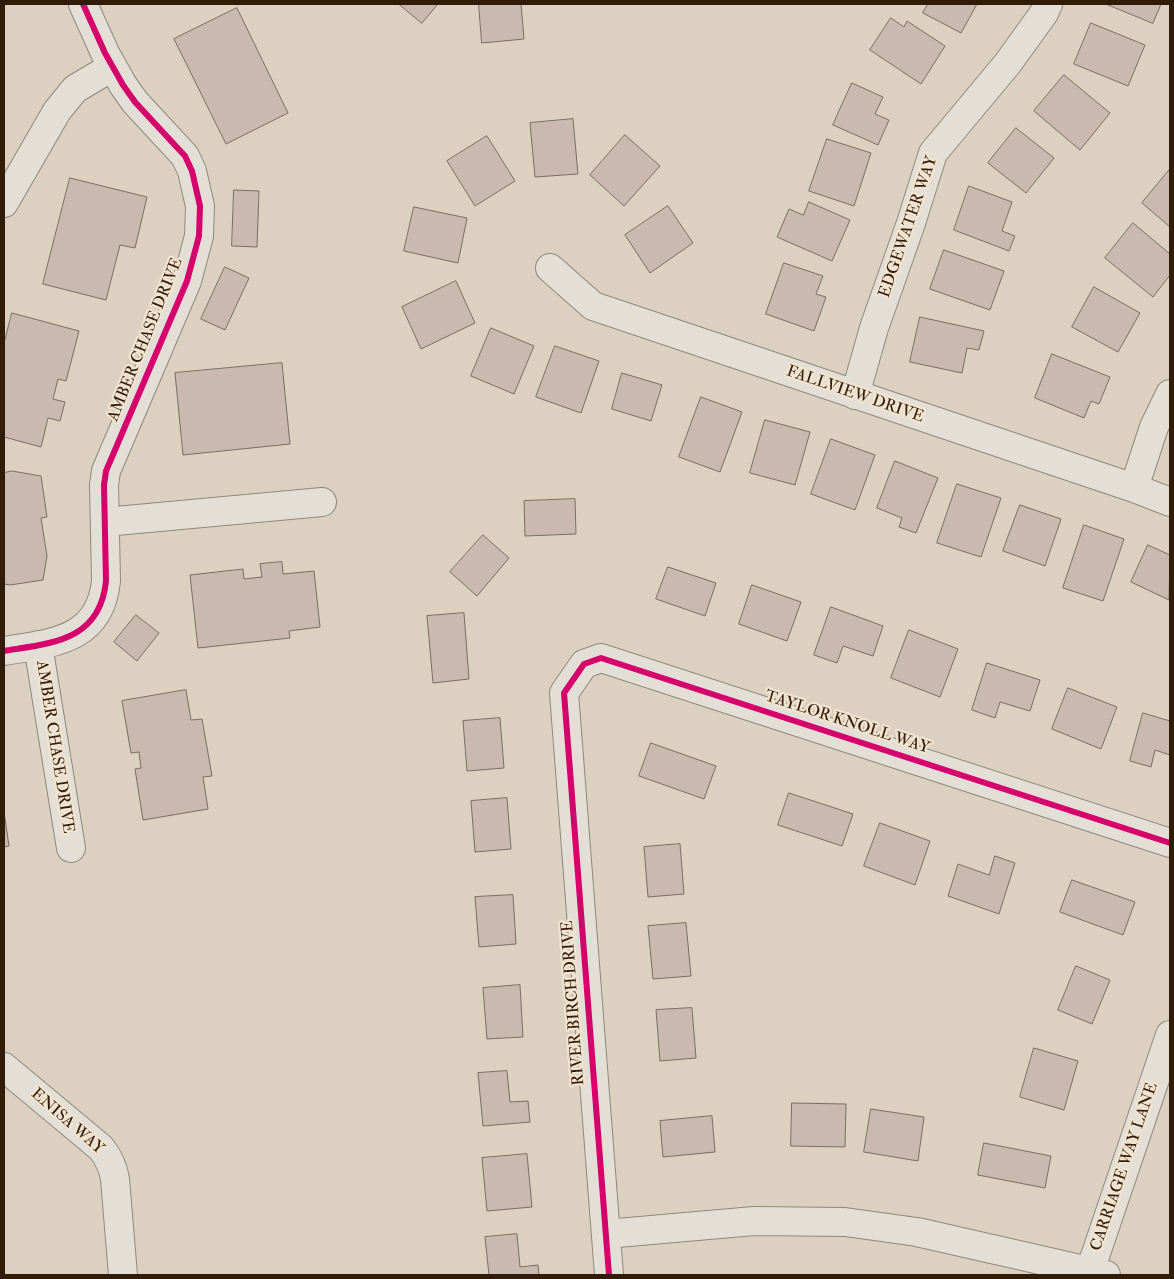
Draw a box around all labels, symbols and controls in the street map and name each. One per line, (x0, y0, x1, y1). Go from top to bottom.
street label: EDGEWATER WAY (876, 154, 942, 300)
street label: AMBER CHASE DRIVE (104, 255, 188, 425)
street label: FALLVIEW DRIVE (784, 362, 926, 428)
street label: AMBER CHASE DRIVE (31, 659, 77, 835)
street label: TAYLOR KNOLL WAY (762, 687, 932, 759)
street label: RIVER BIRCH DRIVE (559, 920, 589, 1086)
street label: CARRIAGE WAY LANE (1087, 1080, 1163, 1254)
street label: ENISA WAY (26, 1085, 108, 1159)

